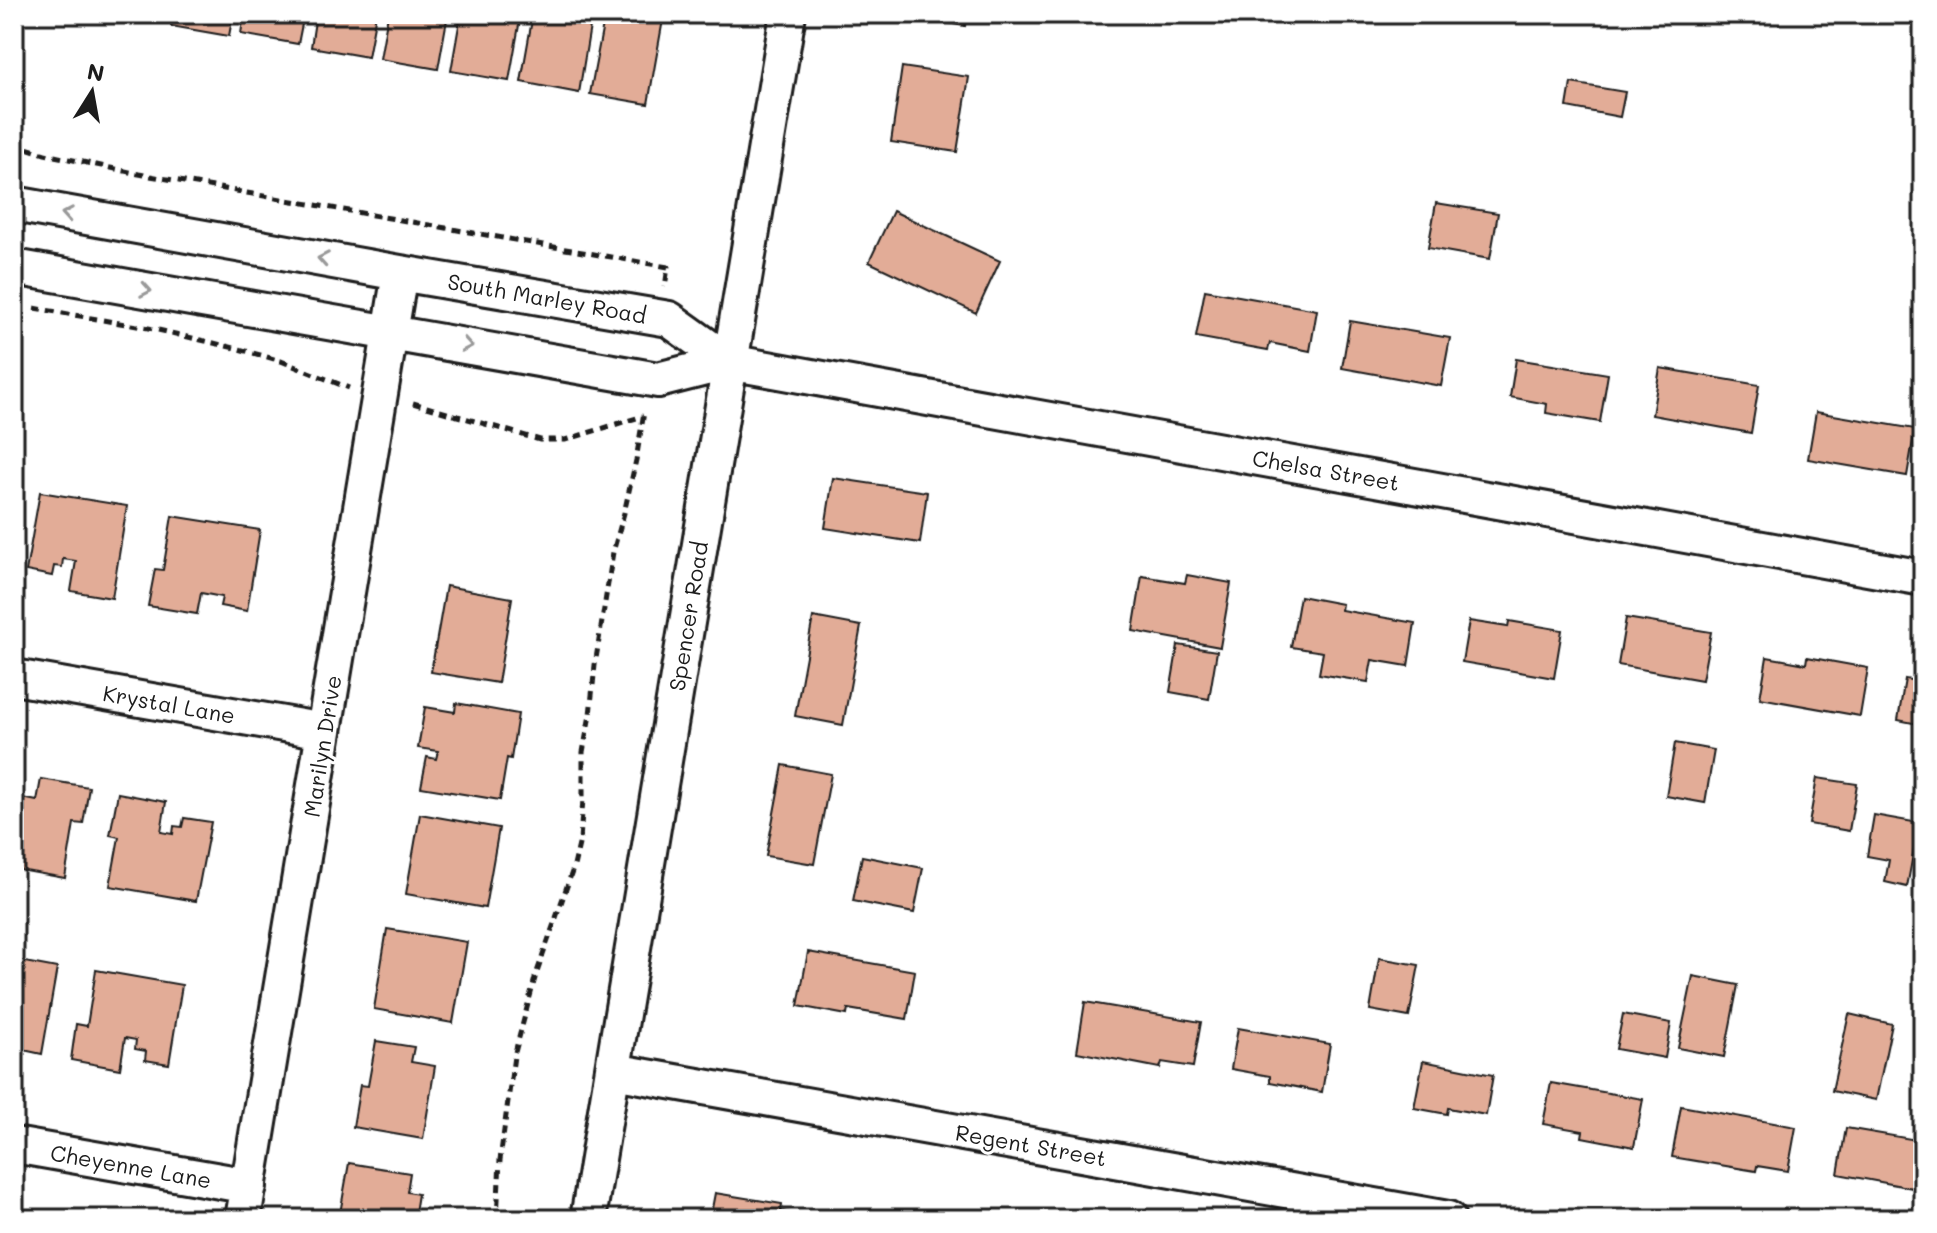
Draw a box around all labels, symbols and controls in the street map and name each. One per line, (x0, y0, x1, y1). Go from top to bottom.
north arrow (52, 52, 132, 132)
text: N (85, 56, 107, 88)
one-way arrow (61, 206, 74, 223)
one-way arrow (317, 252, 330, 269)
street label: South Marley Road (445, 266, 649, 330)
one-way arrow (139, 281, 153, 298)
one-way arrow (460, 336, 474, 353)
street label: Chelsa Street (1250, 443, 1402, 497)
street label: Spencer Road (662, 539, 714, 693)
street label: Marilyn Drive (296, 673, 348, 819)
street label: Krystal Lane (101, 678, 237, 730)
street label: Regent Street (953, 1117, 1109, 1173)
street label: Cheyenne Lane (48, 1138, 214, 1194)

